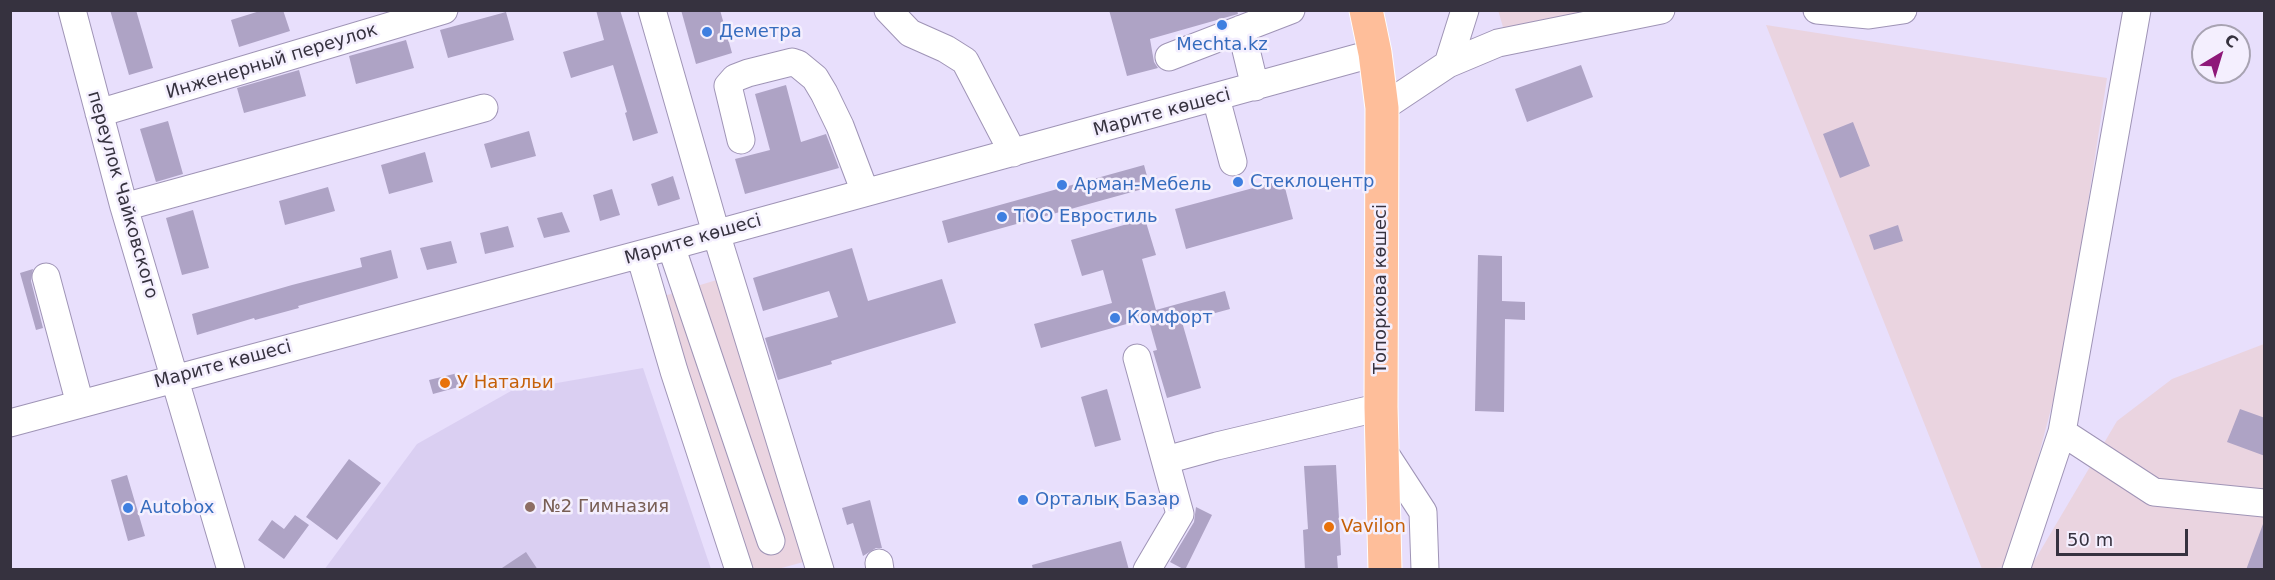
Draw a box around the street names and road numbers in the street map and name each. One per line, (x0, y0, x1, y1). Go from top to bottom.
street label: Инженерный переулок (164, 20, 380, 104)
street label: Марите көшесі (1091, 84, 1233, 142)
street label: переулок Чайковского (82, 89, 162, 301)
street label: Топоркова көшесі (1370, 204, 1392, 374)
street label: Марите көшесі (622, 210, 764, 270)
street label: Марите көшесі (152, 336, 294, 394)

